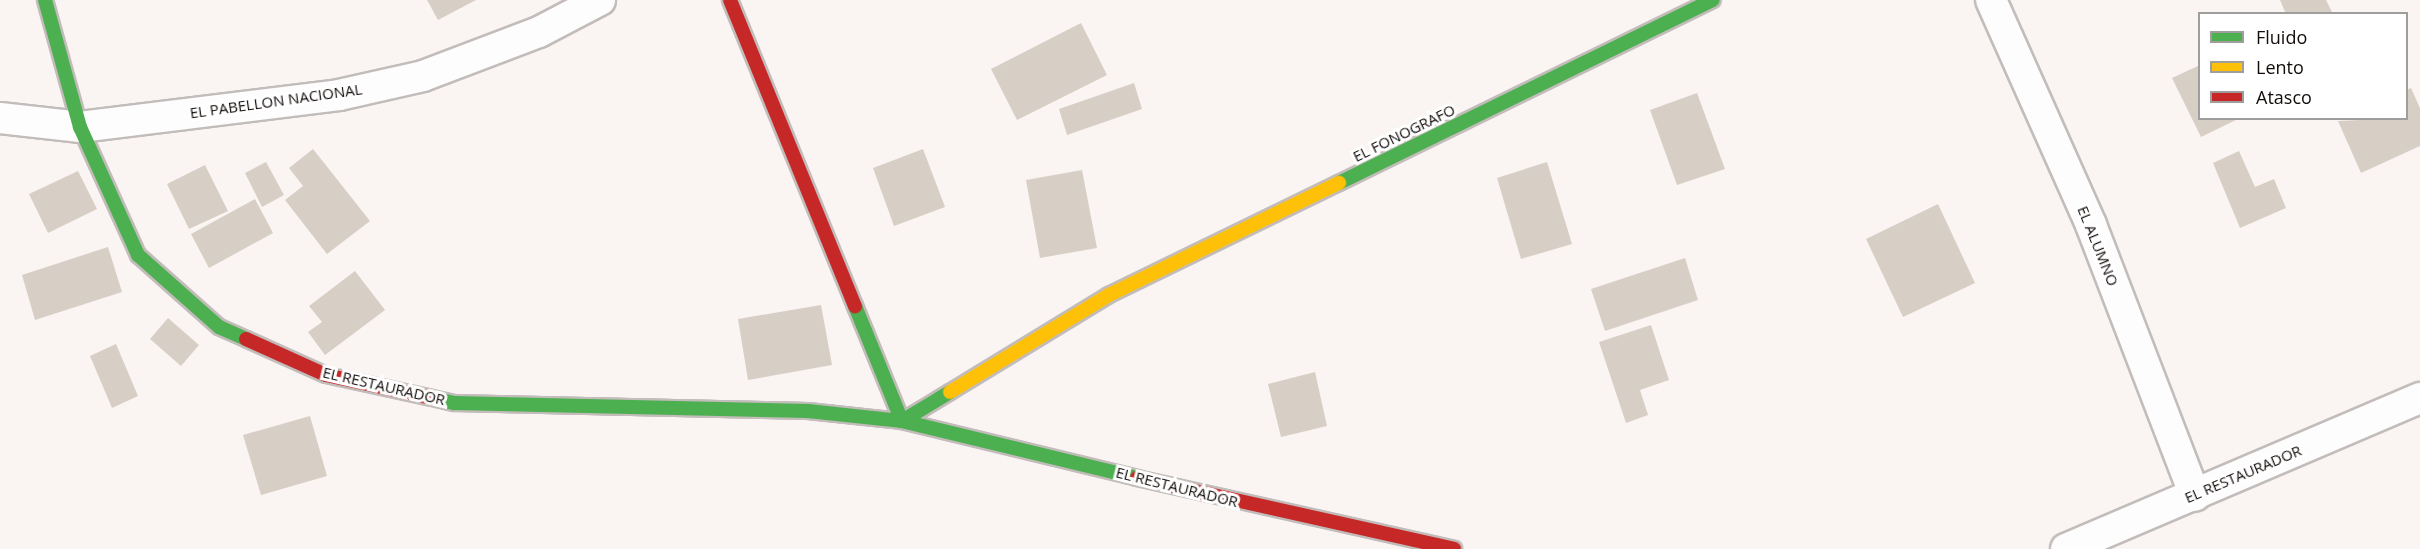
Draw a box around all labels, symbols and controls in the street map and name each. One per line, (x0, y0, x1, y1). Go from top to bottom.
legend (2198, 12, 2408, 120)
text: Fluido (2256, 25, 2307, 49)
text: Lento (2256, 55, 2304, 79)
street label: EL PABELLON NACIONAL (189, 80, 363, 122)
text: Atasco (2256, 85, 2312, 109)
street label: EL FONOGRAFO (1350, 100, 1458, 166)
street label: EL ALUMNO (2074, 203, 2122, 289)
street label: EL RESTAURADOR (321, 363, 447, 409)
street label: EL RESTAURADOR (2182, 441, 2304, 507)
street label: EL RESTAURADOR (1114, 463, 1240, 511)

